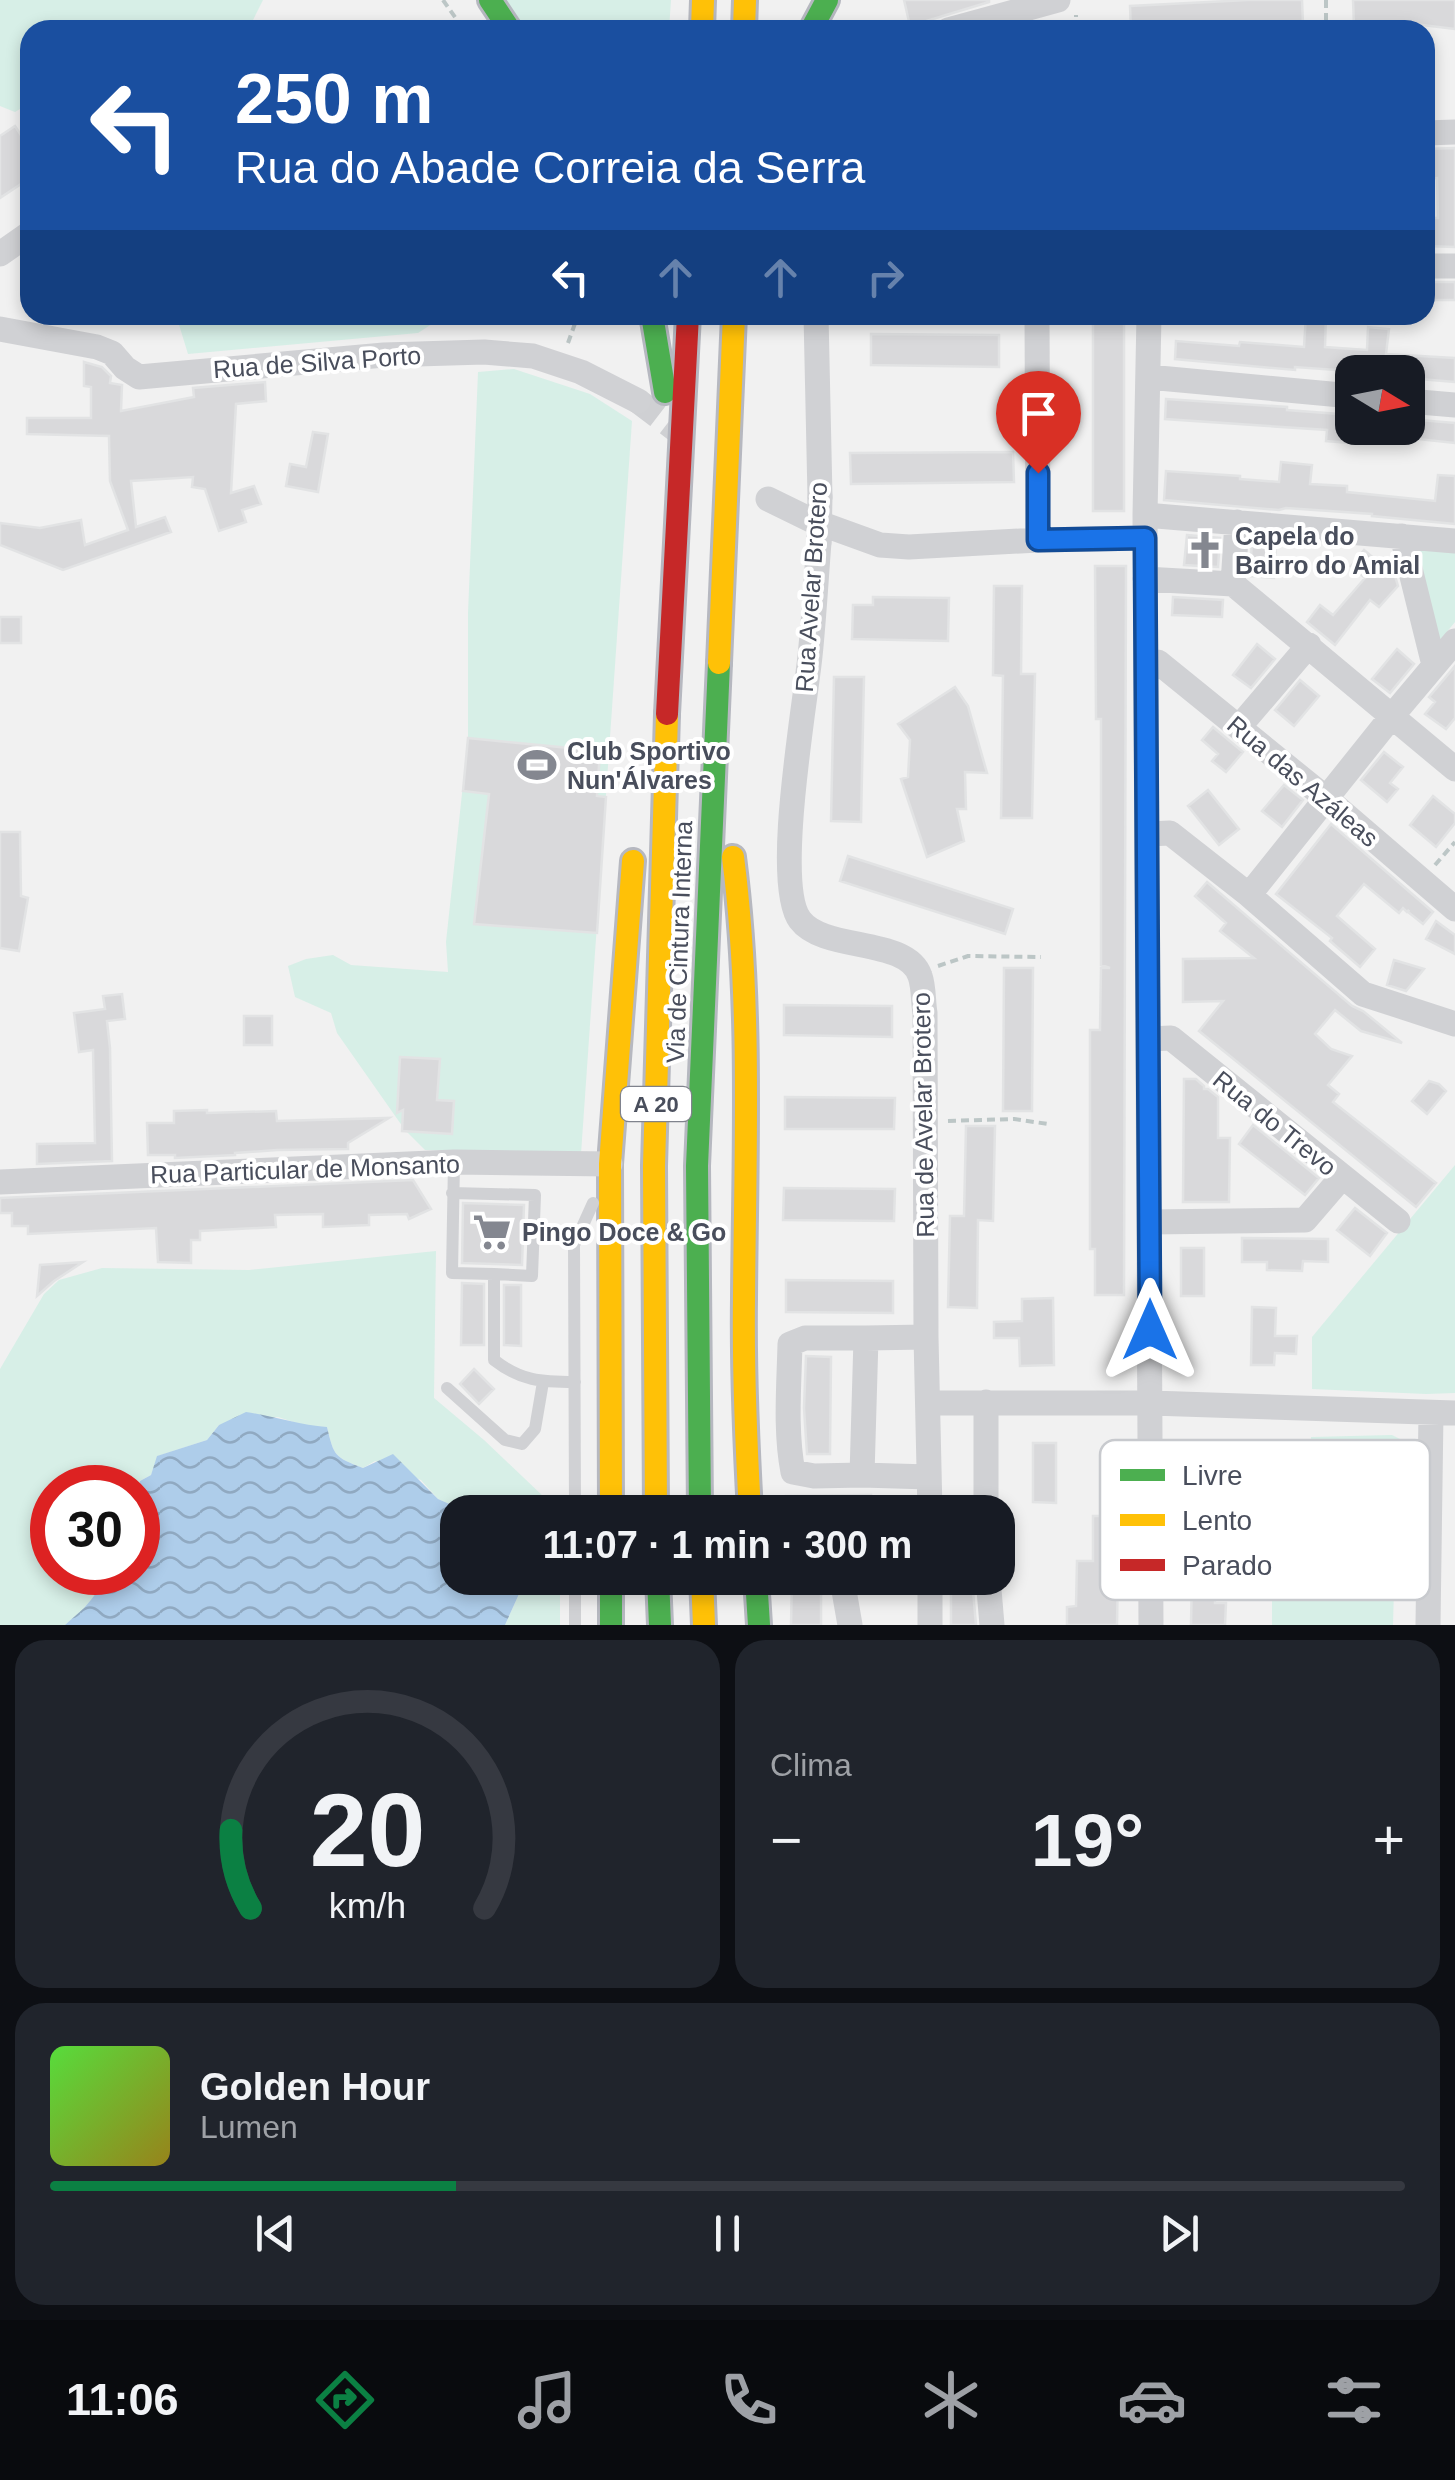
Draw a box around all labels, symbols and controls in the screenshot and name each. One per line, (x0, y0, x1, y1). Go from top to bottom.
icon: left (70, 60, 200, 190)
text: 250 m (235, 60, 433, 138)
text: Rua do Abade Correia da Serra (235, 142, 865, 193)
icon: left (543, 250, 598, 305)
icon: ahead (648, 250, 703, 305)
icon: ahead (753, 250, 808, 305)
icon: right (858, 250, 913, 305)
street label: Rua de Silva Porto (212, 341, 422, 383)
north arrow (1335, 355, 1425, 445)
map controls (1335, 355, 1425, 445)
pin (996, 371, 1081, 474)
icon: arrive (1011, 386, 1066, 441)
street label: Rua Avelar Brotero (790, 481, 832, 693)
place label: Capela do Bairro do Amial (1235, 522, 1420, 579)
church icon: Capela do Bairro do Amial (1184, 529, 1226, 571)
street label: Rua das Azáleas (1222, 710, 1384, 852)
place label: Club Sportivo Nun'Álvares (567, 737, 731, 794)
sports icon: Club Sportivo Nun'Álvares (516, 744, 558, 786)
street label: Via de Cintura Interna (661, 820, 697, 1064)
street label: Rua de Avelar Brotero (907, 992, 939, 1238)
street label: Rua do Trevo (1208, 1065, 1342, 1181)
road number: A 20 (621, 1087, 691, 1121)
street label: Rua Particular de Monsanto (150, 1150, 460, 1188)
supermarket icon: Pingo Doce & Go (471, 1211, 513, 1253)
place label: Pingo Doce & Go (522, 1218, 726, 1246)
position arrow (1098, 1278, 1202, 1382)
legend (1100, 1440, 1430, 1600)
text: Livre (1182, 1460, 1243, 1491)
speed limit sign: 30 (30, 1465, 160, 1595)
text: Lento (1182, 1505, 1252, 1536)
text: 11:07 · 1 min · 300 m (543, 1524, 912, 1566)
text: Parado (1182, 1550, 1272, 1581)
text: Clima (770, 1747, 852, 1783)
text: 20 (310, 1772, 425, 1888)
text: 19° (1031, 1798, 1144, 1882)
text: − (770, 1809, 802, 1871)
text: + (1373, 1809, 1405, 1871)
text: km/h (329, 1886, 406, 1926)
text: Golden Hour (200, 2066, 430, 2108)
text: Lumen (200, 2109, 298, 2145)
icon: previous (248, 2206, 303, 2261)
icon: pause (700, 2206, 755, 2261)
icon: next (1152, 2206, 1207, 2261)
icon: directions (310, 2365, 380, 2435)
icon: music (512, 2365, 582, 2435)
icon: phone (714, 2365, 784, 2435)
icon: climate (916, 2365, 986, 2435)
icon: car (1117, 2365, 1187, 2435)
icon: filters (1319, 2365, 1389, 2435)
text: 11:06 (66, 2374, 179, 2425)

